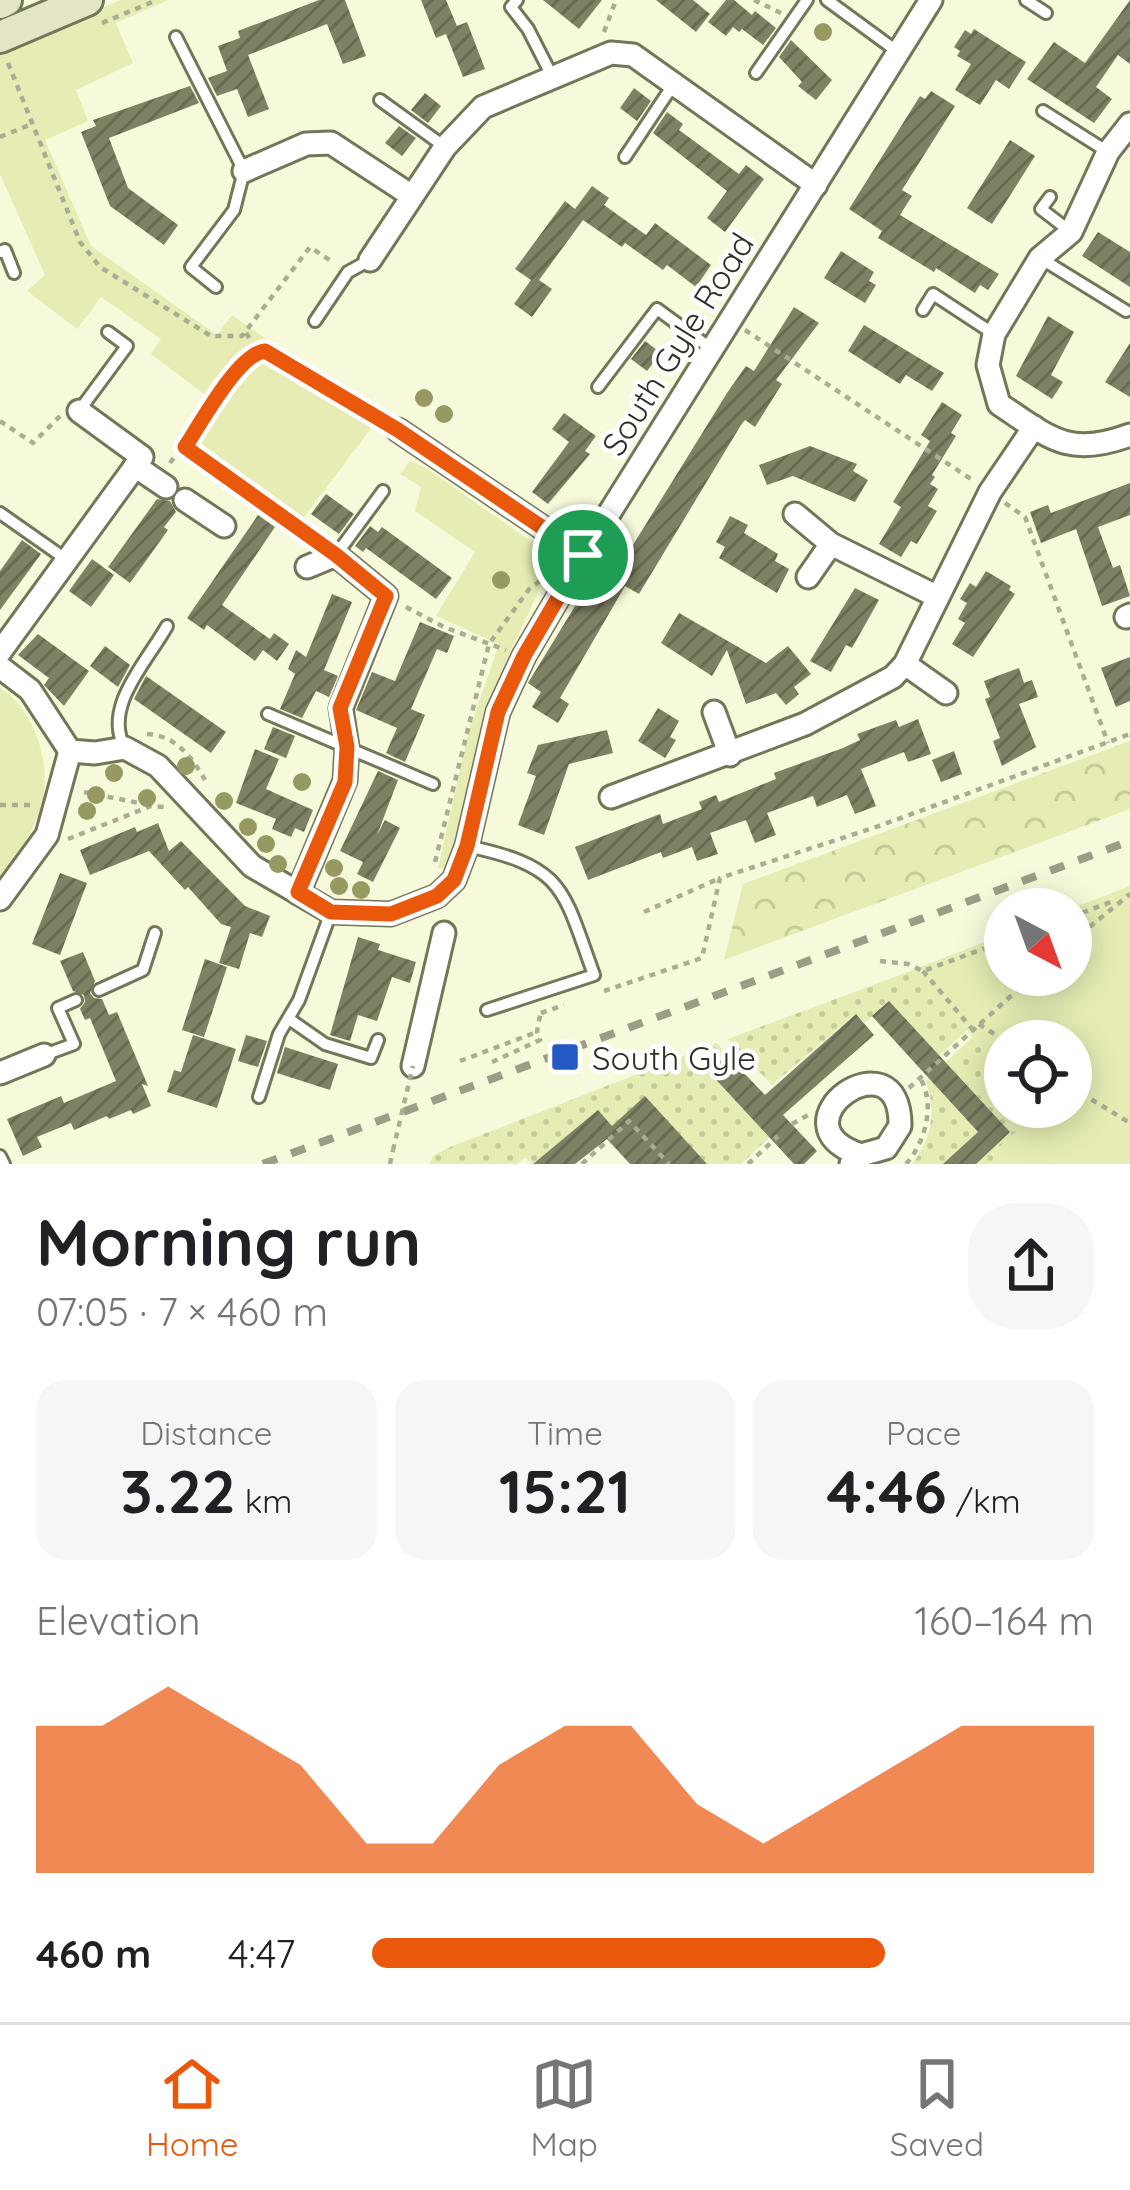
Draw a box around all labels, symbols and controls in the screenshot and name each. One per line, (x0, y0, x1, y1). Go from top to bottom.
street label: South Gyle Road (592, 225, 762, 463)
pin (532, 504, 634, 606)
icon: arrive (550, 522, 616, 588)
north arrow (984, 888, 1092, 996)
map controls (984, 888, 1092, 1128)
button: locate (984, 1020, 1092, 1128)
place label: South Gyle (592, 1037, 756, 1078)
marker: South Gyle (549, 1041, 581, 1073)
text: Morning run (36, 1200, 421, 1283)
button: share (968, 1203, 1094, 1329)
text: 07:05 · 7 × 460 m (36, 1287, 328, 1336)
text: Distance (140, 1412, 272, 1453)
text: Time (527, 1412, 603, 1453)
text: Pace (886, 1412, 961, 1453)
text: 3.22 (120, 1453, 236, 1528)
text: 15:21 (499, 1453, 631, 1528)
text: 4:46 (827, 1453, 947, 1528)
text: km (236, 1480, 292, 1521)
text: /km (947, 1480, 1021, 1521)
text: Elevation (36, 1596, 200, 1645)
text: 160–164 m (915, 1596, 1094, 1645)
text: 460 m (36, 1929, 151, 1978)
text: 4:47 (228, 1929, 295, 1978)
tab: Home (146, 2051, 238, 2164)
tab: Map (531, 2051, 598, 2164)
tab: Saved (890, 2051, 984, 2164)

